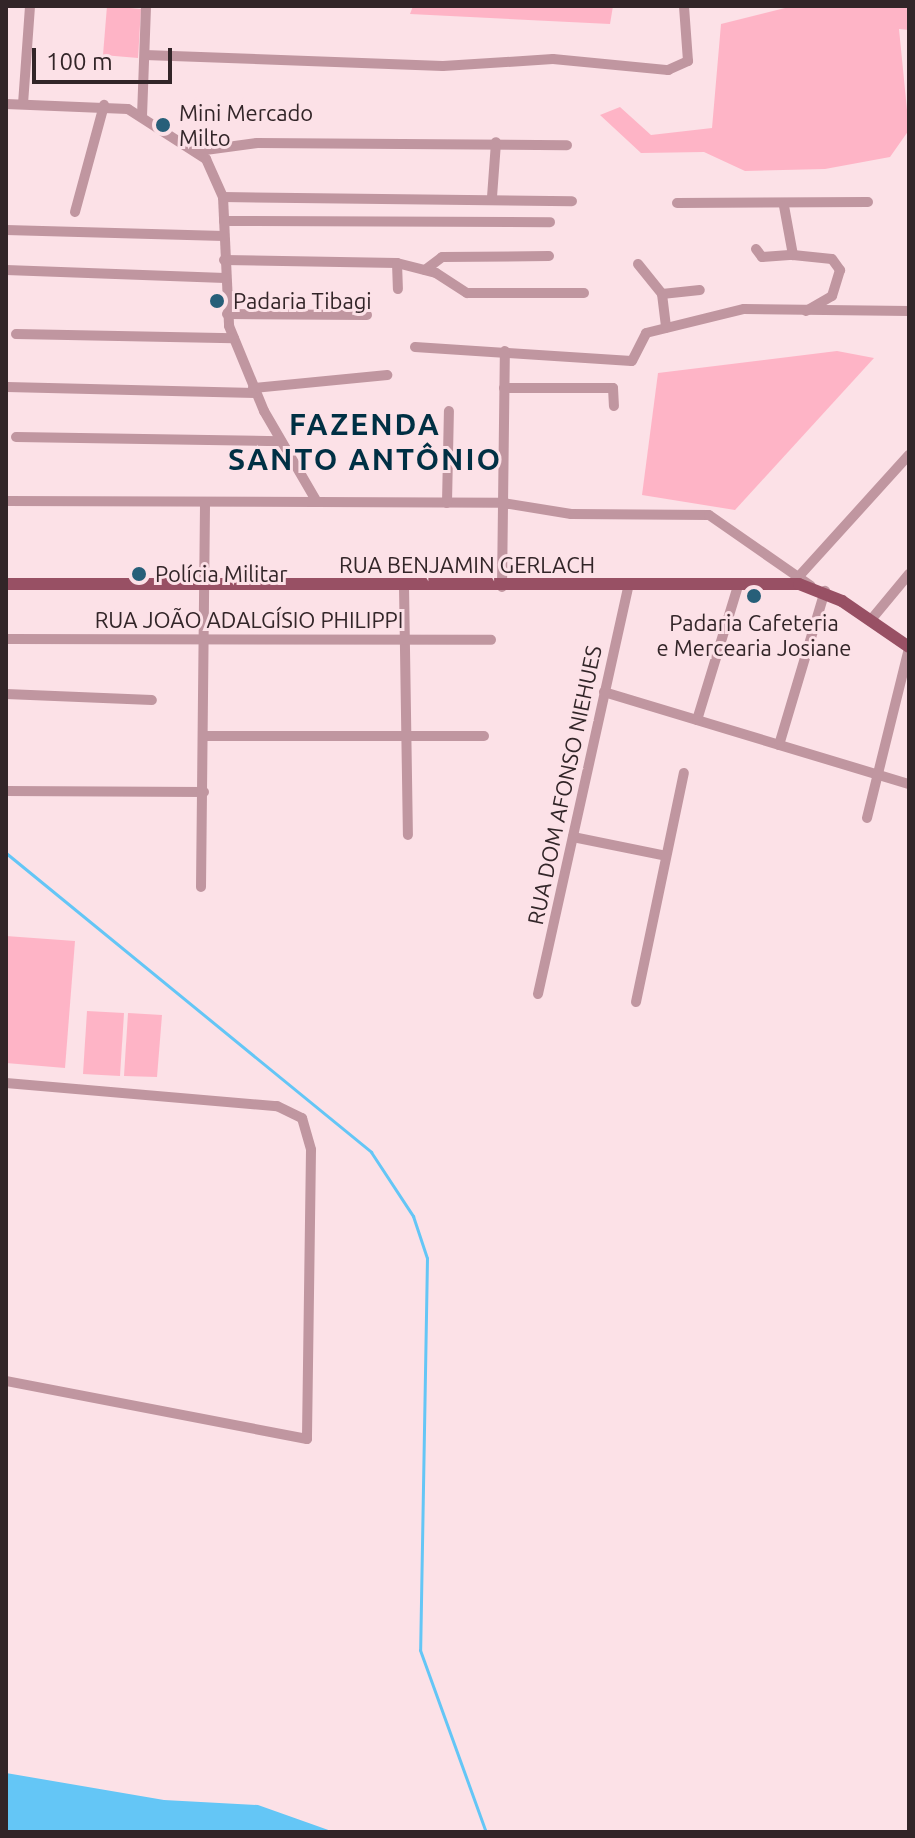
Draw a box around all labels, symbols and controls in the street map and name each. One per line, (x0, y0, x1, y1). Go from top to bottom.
scale bar (36, 32, 176, 82)
text: 100 m (46, 48, 113, 75)
place label: Mini Mercado Milto (179, 99, 313, 150)
marker: Mini Mercado Milto (154, 116, 172, 134)
place label: Padaria Tibagi (233, 288, 372, 314)
marker: Padaria Tibagi (208, 292, 226, 310)
district label: FAZENDA SANTO ANTÔNIO (228, 406, 502, 476)
street label: RUA BENJAMIN GERLACH (339, 552, 595, 578)
place label: Polícia Militar (155, 561, 288, 587)
marker: Polícia Militar (130, 565, 148, 583)
marker: Padaria Cafeteria e Mercearia Josiane (745, 587, 763, 605)
street label: RUA JOÃO ADALGÍSIO PHILIPPI (95, 607, 403, 633)
place label: Padaria Cafeteria e Mercearia Josiane (656, 609, 852, 660)
street label: RUA DOM AFONSO NIEHUES (521, 643, 607, 927)

